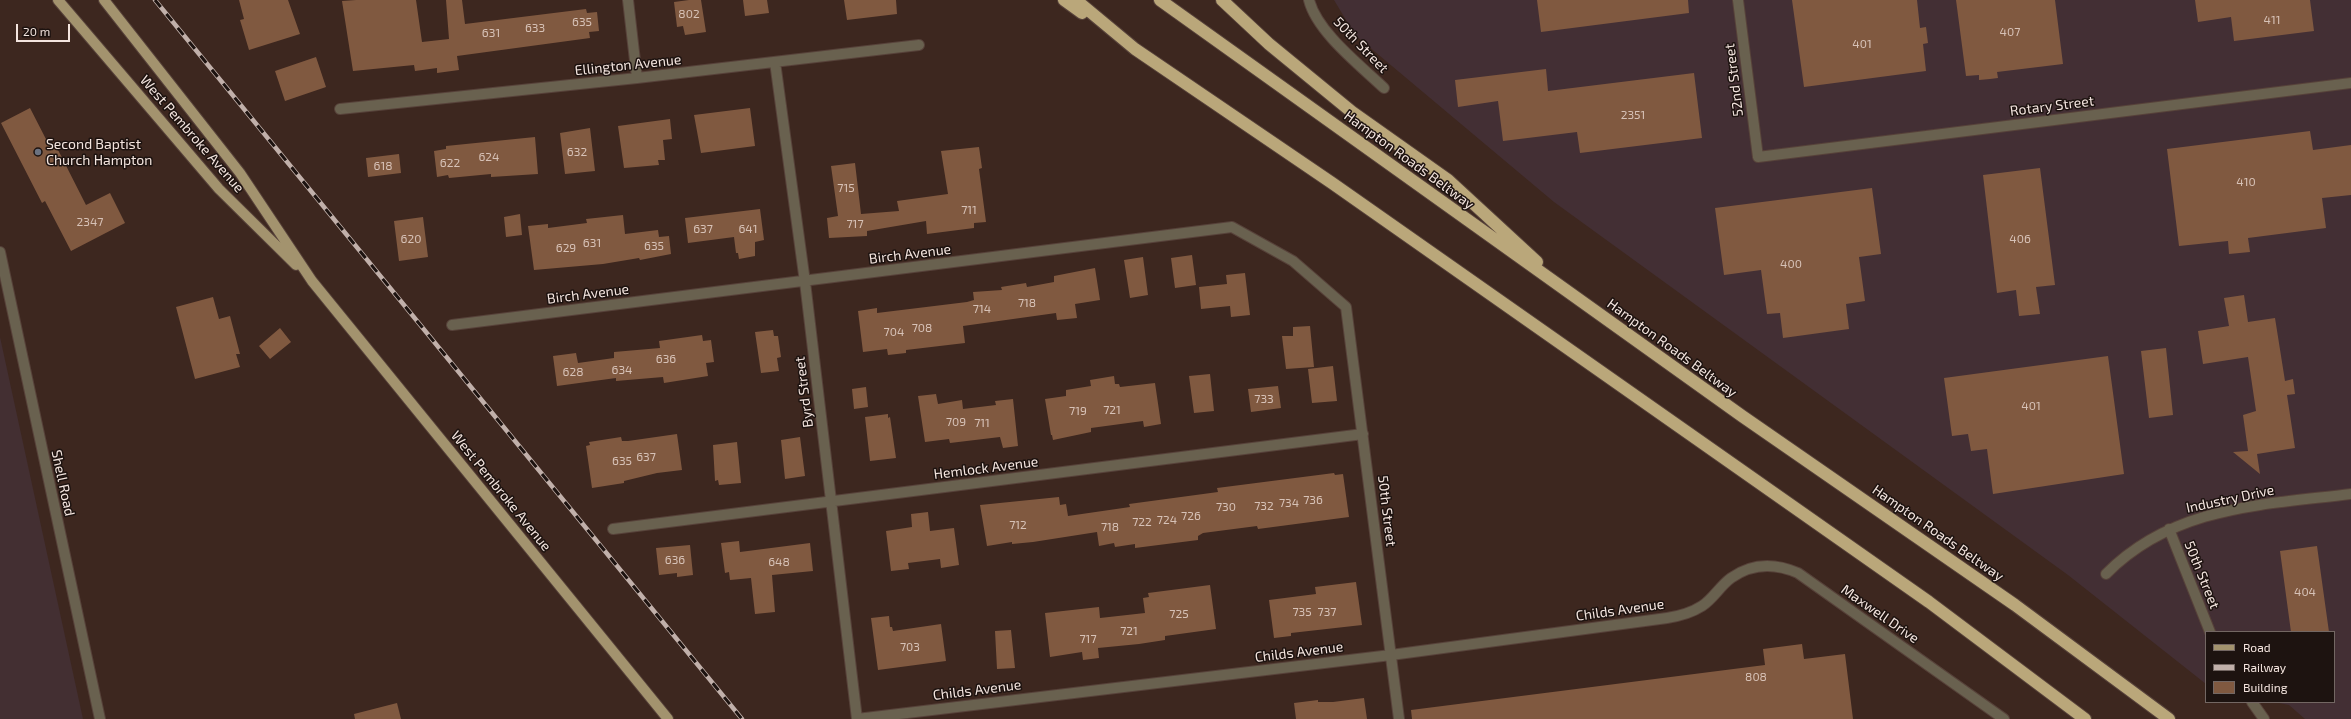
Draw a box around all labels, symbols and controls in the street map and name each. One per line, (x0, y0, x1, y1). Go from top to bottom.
house number: 802 (678, 7, 700, 21)
street label: 50th Street (1330, 13, 1392, 77)
house number: 411 (2264, 13, 2280, 27)
house number: 635 (572, 15, 592, 29)
scale bar (18, 16, 72, 42)
house number: 633 (525, 21, 545, 35)
text: 20 m (23, 24, 50, 38)
house number: 407 (2000, 25, 2020, 39)
house number: 631 (482, 26, 500, 40)
house number: 401 (1852, 37, 1872, 51)
street label: 52nd Street (1721, 42, 1747, 118)
street label: Ellington Avenue (574, 51, 682, 79)
street label: West Pembroke Avenue (136, 72, 248, 196)
street label: Rotary Street (2009, 93, 2095, 119)
street label: Hampton Roads Beltway (1341, 107, 1477, 213)
house number: 2351 (1621, 108, 1645, 122)
place label: Second Baptist Church Hampton (46, 136, 152, 168)
house number: 632 (567, 145, 587, 159)
marker: Second Baptist Church Hampton (33, 147, 43, 157)
house number: 624 (479, 150, 499, 164)
house number: 622 (440, 156, 460, 170)
house number: 618 (374, 159, 392, 173)
house number: 410 (2236, 175, 2256, 189)
house number: 715 (837, 181, 855, 195)
house number: 711 (961, 203, 977, 217)
house number: 2347 (77, 215, 103, 229)
house number: 717 (846, 217, 864, 231)
house number: 637 (693, 222, 713, 236)
house number: 641 (738, 222, 758, 236)
house number: 620 (401, 232, 421, 246)
house number: 406 (2009, 232, 2031, 246)
house number: 631 (583, 236, 601, 250)
house number: 635 (644, 239, 664, 253)
house number: 629 (556, 241, 576, 255)
street label: Birch Avenue (868, 241, 952, 267)
house number: 400 (1780, 257, 1802, 271)
street label: Birch Avenue (546, 281, 630, 307)
street label: Hampton Roads Beltway (1604, 295, 1740, 401)
house number: 718 (1018, 296, 1036, 310)
house number: 714 (973, 302, 991, 316)
house number: 708 (912, 321, 932, 335)
house number: 704 (884, 325, 904, 339)
house number: 636 (656, 352, 676, 366)
street label: Byrd Street (791, 355, 817, 429)
house number: 634 (612, 363, 632, 377)
house number: 628 (563, 365, 583, 379)
house number: 733 (1254, 392, 1274, 406)
house number: 401 (2021, 399, 2041, 413)
house number: 721 (1103, 403, 1121, 417)
house number: 719 (1069, 404, 1087, 418)
house number: 709 (946, 415, 966, 429)
house number: 711 (974, 416, 990, 430)
street label: West Pembroke Avenue (447, 427, 555, 555)
street label: Shell Road (48, 448, 78, 518)
house number: 637 (636, 450, 656, 464)
street label: Hemlock Avenue (933, 453, 1039, 483)
house number: 635 (612, 454, 632, 468)
street label: 50th Street (1374, 475, 1400, 547)
street label: Hampton Roads Beltway (1869, 481, 2007, 585)
street label: Industry Drive (2184, 481, 2276, 517)
house number: 736 (1303, 493, 1323, 507)
house number: 734 (1279, 496, 1299, 510)
house number: 732 (1254, 499, 1274, 513)
house number: 730 (1216, 500, 1236, 514)
house number: 726 (1181, 509, 1201, 523)
house number: 724 (1157, 513, 1177, 527)
house number: 722 (1132, 515, 1152, 529)
house number: 712 (1009, 518, 1027, 532)
house number: 718 (1101, 520, 1119, 534)
street label: 50th Street (2181, 539, 2223, 611)
house number: 636 (665, 553, 685, 567)
house number: 648 (768, 555, 790, 569)
street label: Maxwell Drive (1838, 581, 1922, 647)
house number: 404 (2294, 585, 2316, 599)
street label: Childs Avenue (1575, 595, 1665, 625)
house number: 735 (1292, 605, 1312, 619)
house number: 737 (1318, 605, 1336, 619)
house number: 725 (1169, 607, 1189, 621)
house number: 721 (1120, 624, 1138, 638)
legend (2205, 631, 2335, 703)
house number: 717 (1079, 632, 1097, 646)
street label: Childs Avenue (1254, 638, 1344, 666)
house number: 703 (900, 640, 920, 654)
text: Road (2243, 640, 2271, 654)
text: Railway (2243, 660, 2286, 674)
house number: 808 (1745, 670, 1767, 684)
street label: Childs Avenue (932, 676, 1022, 704)
text: Building (2243, 680, 2287, 694)

